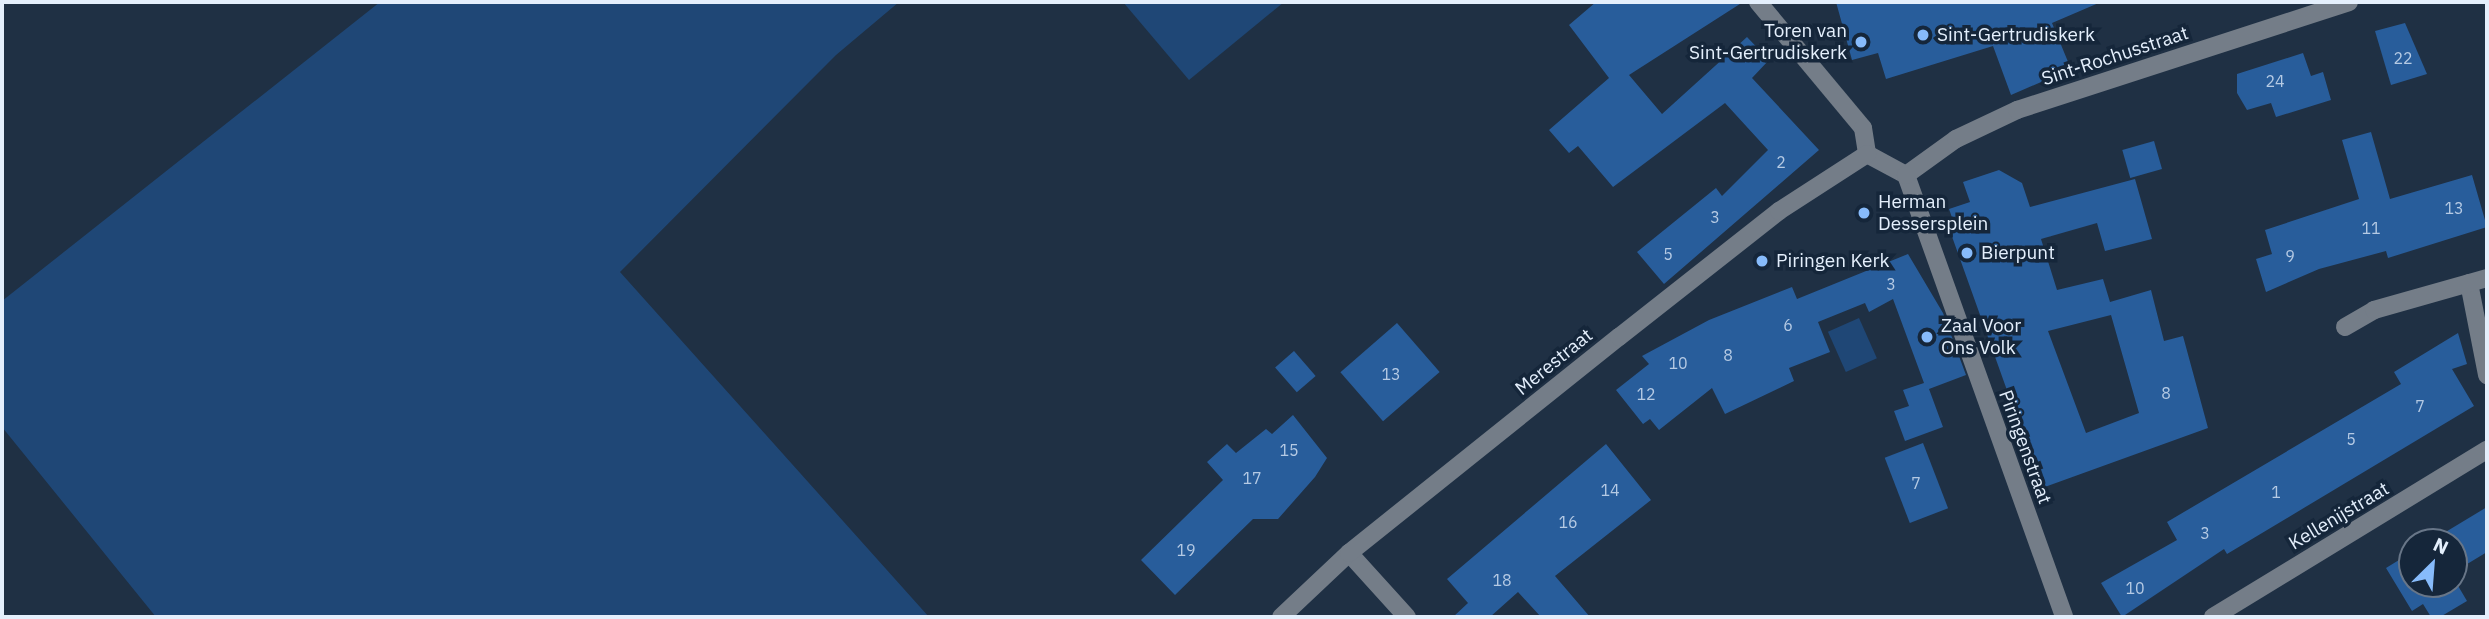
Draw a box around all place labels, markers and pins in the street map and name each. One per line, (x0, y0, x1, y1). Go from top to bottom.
place label: Toren van Sint-Gertrudiskerk (1689, 20, 1847, 64)
place label: Sint-Gertrudiskerk (1937, 24, 2095, 46)
marker: Sint-Gertrudiskerk (1915, 27, 1931, 43)
marker: Toren van Sint-Gertrudiskerk (1853, 34, 1869, 50)
place label: Herman Dessersplein (1878, 191, 1988, 235)
marker: Herman Dessersplein (1856, 205, 1872, 221)
place label: Bierpunt (1981, 242, 2055, 264)
marker: Bierpunt (1959, 245, 1975, 261)
place label: Piringen Kerk (1776, 250, 1889, 272)
marker: Piringen Kerk (1754, 253, 1770, 269)
place label: Zaal Voor Ons Volk (1941, 315, 2021, 359)
marker: Zaal Voor Ons Volk (1919, 329, 1935, 345)

